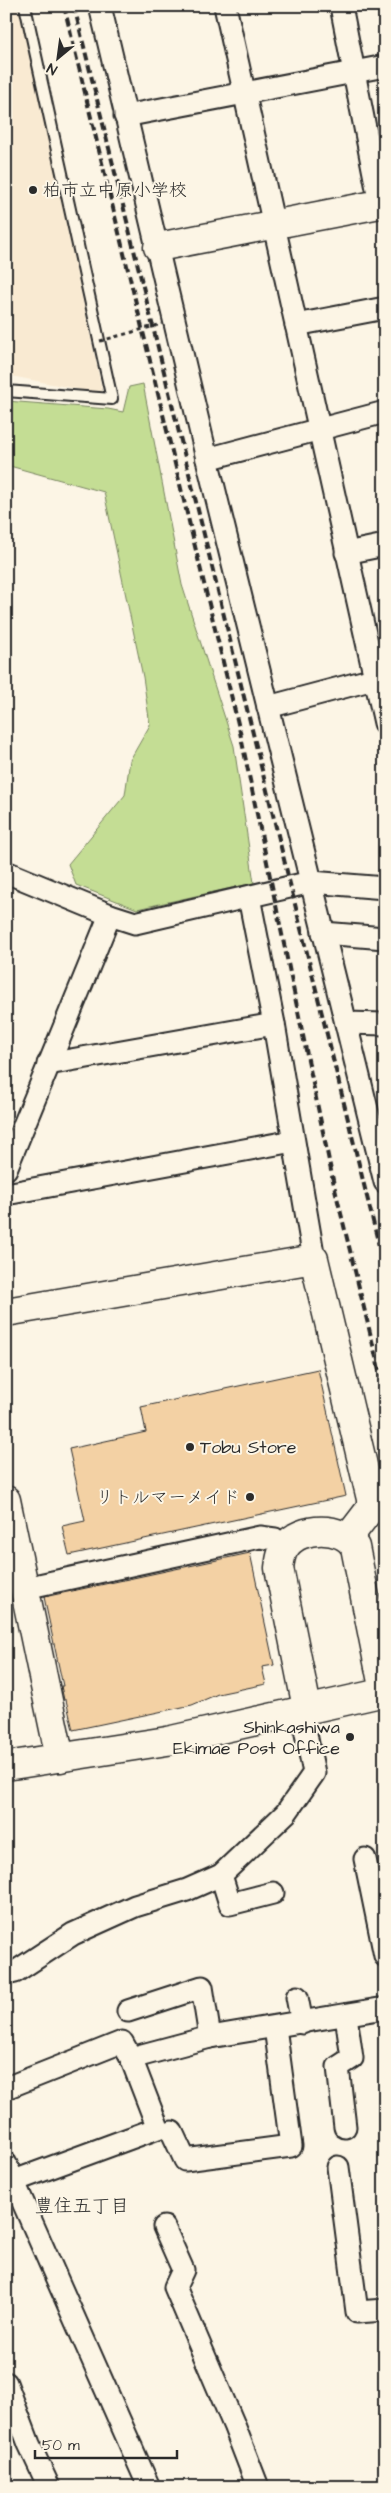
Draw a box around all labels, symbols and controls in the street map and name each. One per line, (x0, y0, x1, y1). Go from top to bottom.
north arrow (32, 32, 82, 82)
text: N (43, 58, 61, 79)
place label: 柏市立中原小学校 (43, 178, 187, 203)
marker: 柏市立中原小学校 (27, 184, 39, 196)
place label: Tobu Store (200, 1435, 297, 1460)
marker: Tobu Store (184, 1441, 196, 1453)
place label: リトルマーメイド (96, 1485, 240, 1510)
marker: リトルマーメイド (244, 1491, 256, 1503)
place label: Shinkashiwa Ekimae Post Office (173, 1715, 340, 1761)
marker: Shinkashiwa Ekimae Post Office (344, 1731, 356, 1743)
district label: 豊住五丁目 (34, 2193, 130, 2220)
scale bar (35, 2428, 178, 2460)
text: 50 m (42, 2435, 80, 2456)

